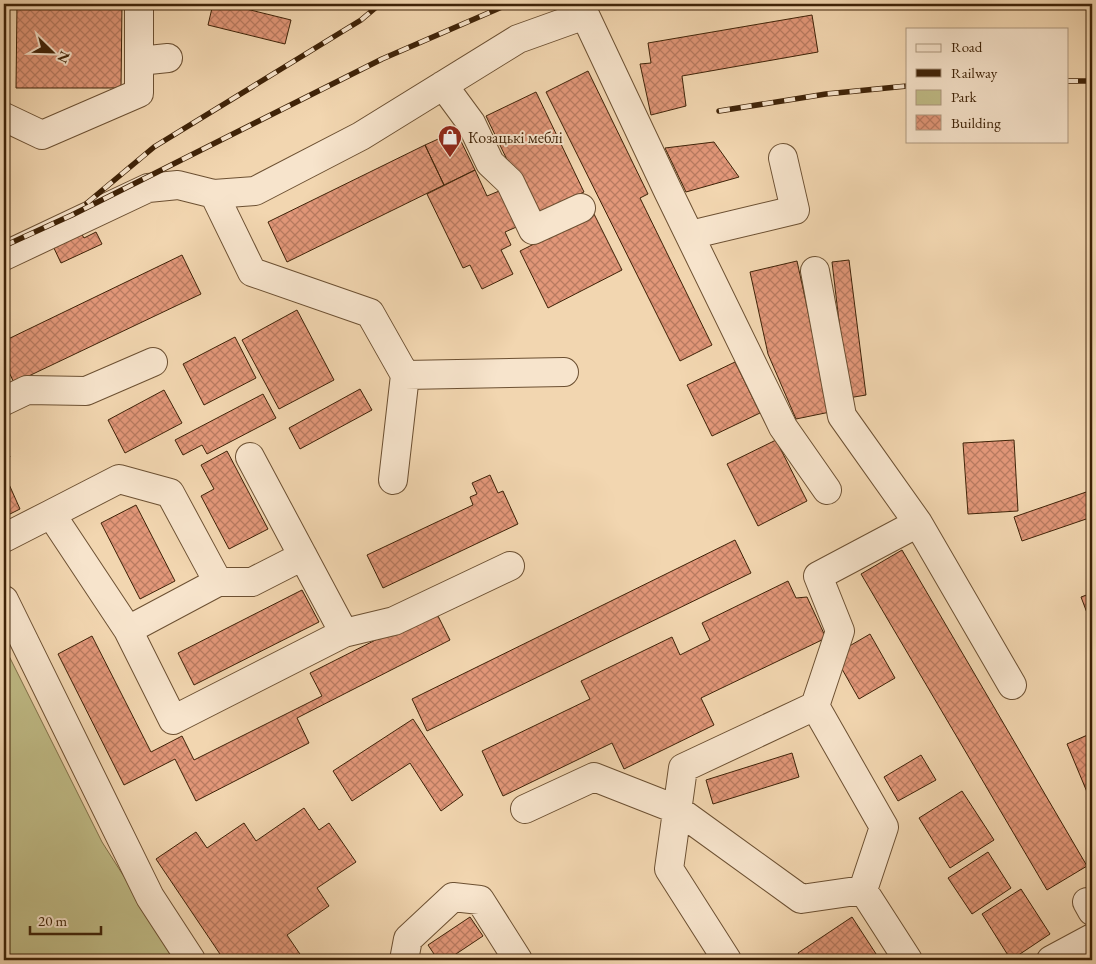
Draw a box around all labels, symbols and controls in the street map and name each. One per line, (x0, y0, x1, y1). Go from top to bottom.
north arrow (28, 28, 78, 78)
legend (906, 28, 1068, 142)
text: Road (951, 37, 983, 56)
text: N (53, 48, 74, 66)
text: Railway (951, 63, 998, 82)
text: Park (951, 87, 978, 106)
text: Building (951, 113, 1001, 132)
shop icon: Козацькі меблі (437, 124, 463, 158)
place label: Козацькі меблі (468, 127, 563, 148)
scale bar (30, 904, 101, 936)
text: 20 m (38, 911, 67, 930)

